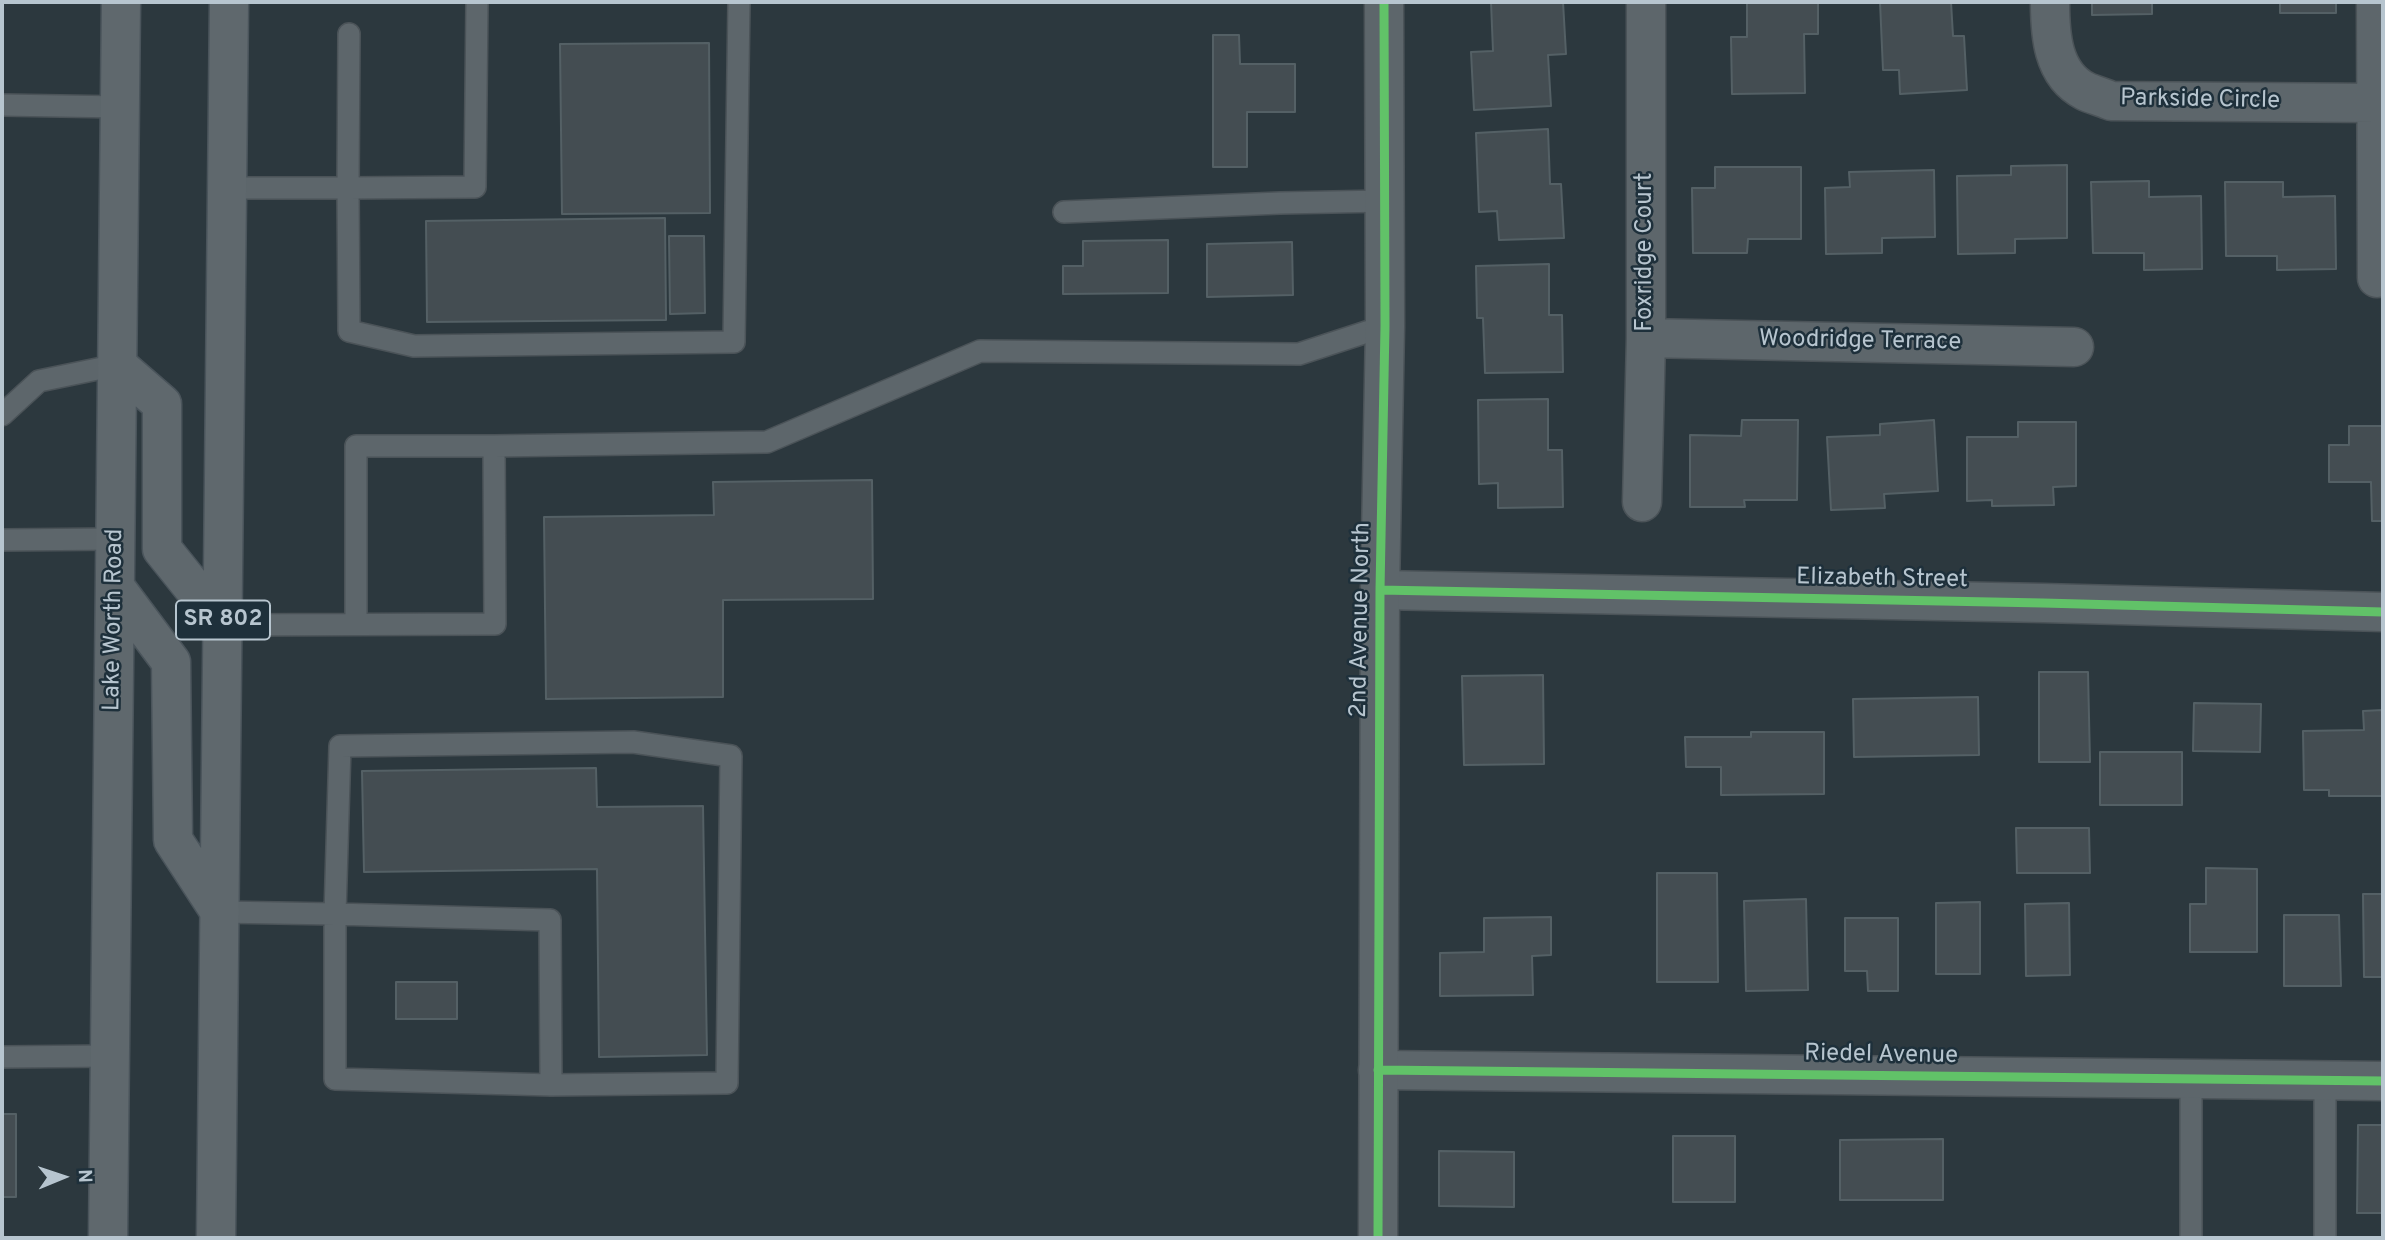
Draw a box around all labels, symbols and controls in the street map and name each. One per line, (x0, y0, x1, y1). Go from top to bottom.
street label: Parkside Circle (2120, 85, 2280, 117)
street label: Foxridge Court (1632, 172, 1660, 332)
street label: Woodridge Terrace (1758, 326, 1962, 358)
street label: 2nd Avenue North (1346, 522, 1378, 718)
street label: Lake Worth Road (99, 528, 131, 712)
street label: Elizabeth Street (1796, 564, 1968, 596)
road number: SR 802 (176, 600, 270, 640)
street label: Riedel Avenue (1804, 1040, 1958, 1072)
north arrow (28, 1142, 98, 1212)
text: N (72, 1169, 96, 1184)

